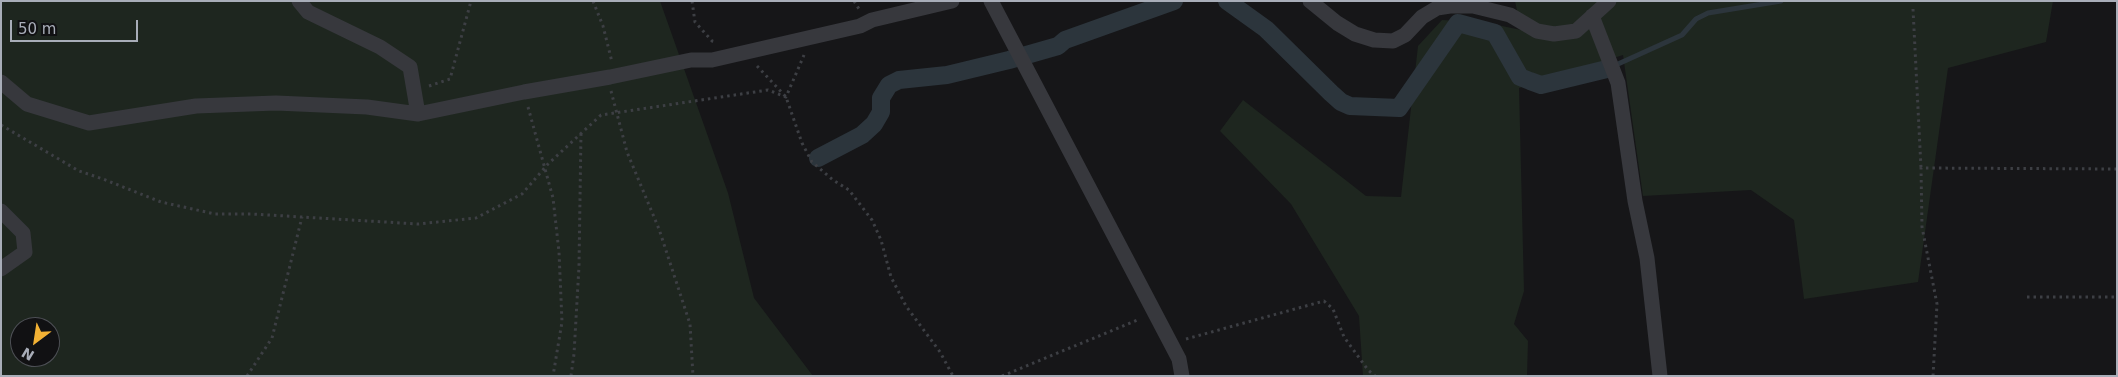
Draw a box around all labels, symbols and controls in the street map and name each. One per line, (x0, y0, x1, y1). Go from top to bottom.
scale bar (12, 10, 140, 42)
text: 50 m (18, 20, 56, 38)
north arrow (10, 317, 60, 367)
text: N (19, 344, 37, 364)

